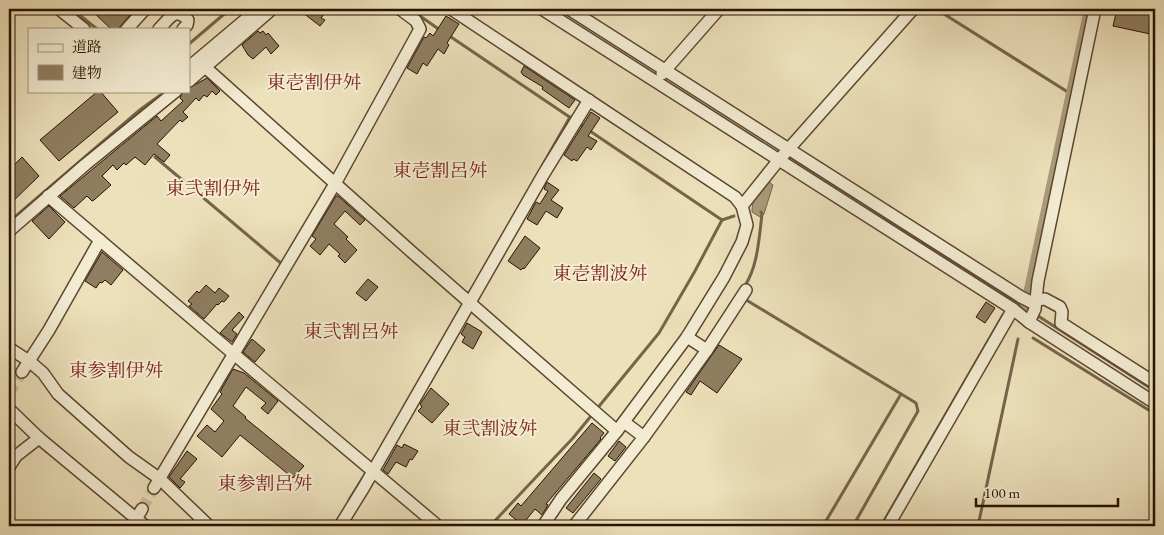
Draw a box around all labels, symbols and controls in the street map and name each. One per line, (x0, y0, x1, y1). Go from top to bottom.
legend (28, 28, 190, 92)
text: 道路 (72, 37, 102, 56)
text: 建物 (72, 63, 102, 82)
district label: 東壱割伊舛 (266, 70, 362, 95)
district label: 東壱割呂舛 (392, 158, 488, 183)
district label: 東弐割伊舛 (165, 176, 261, 201)
district label: 東壱割波舛 (552, 261, 648, 286)
district label: 東弐割呂舛 (303, 319, 399, 344)
district label: 東参割伊舛 (68, 358, 164, 383)
district label: 東弐割波舛 (442, 416, 538, 441)
district label: 東参割呂舛 (217, 471, 313, 496)
scale bar (976, 475, 1119, 507)
text: 100 m (984, 483, 1021, 502)

